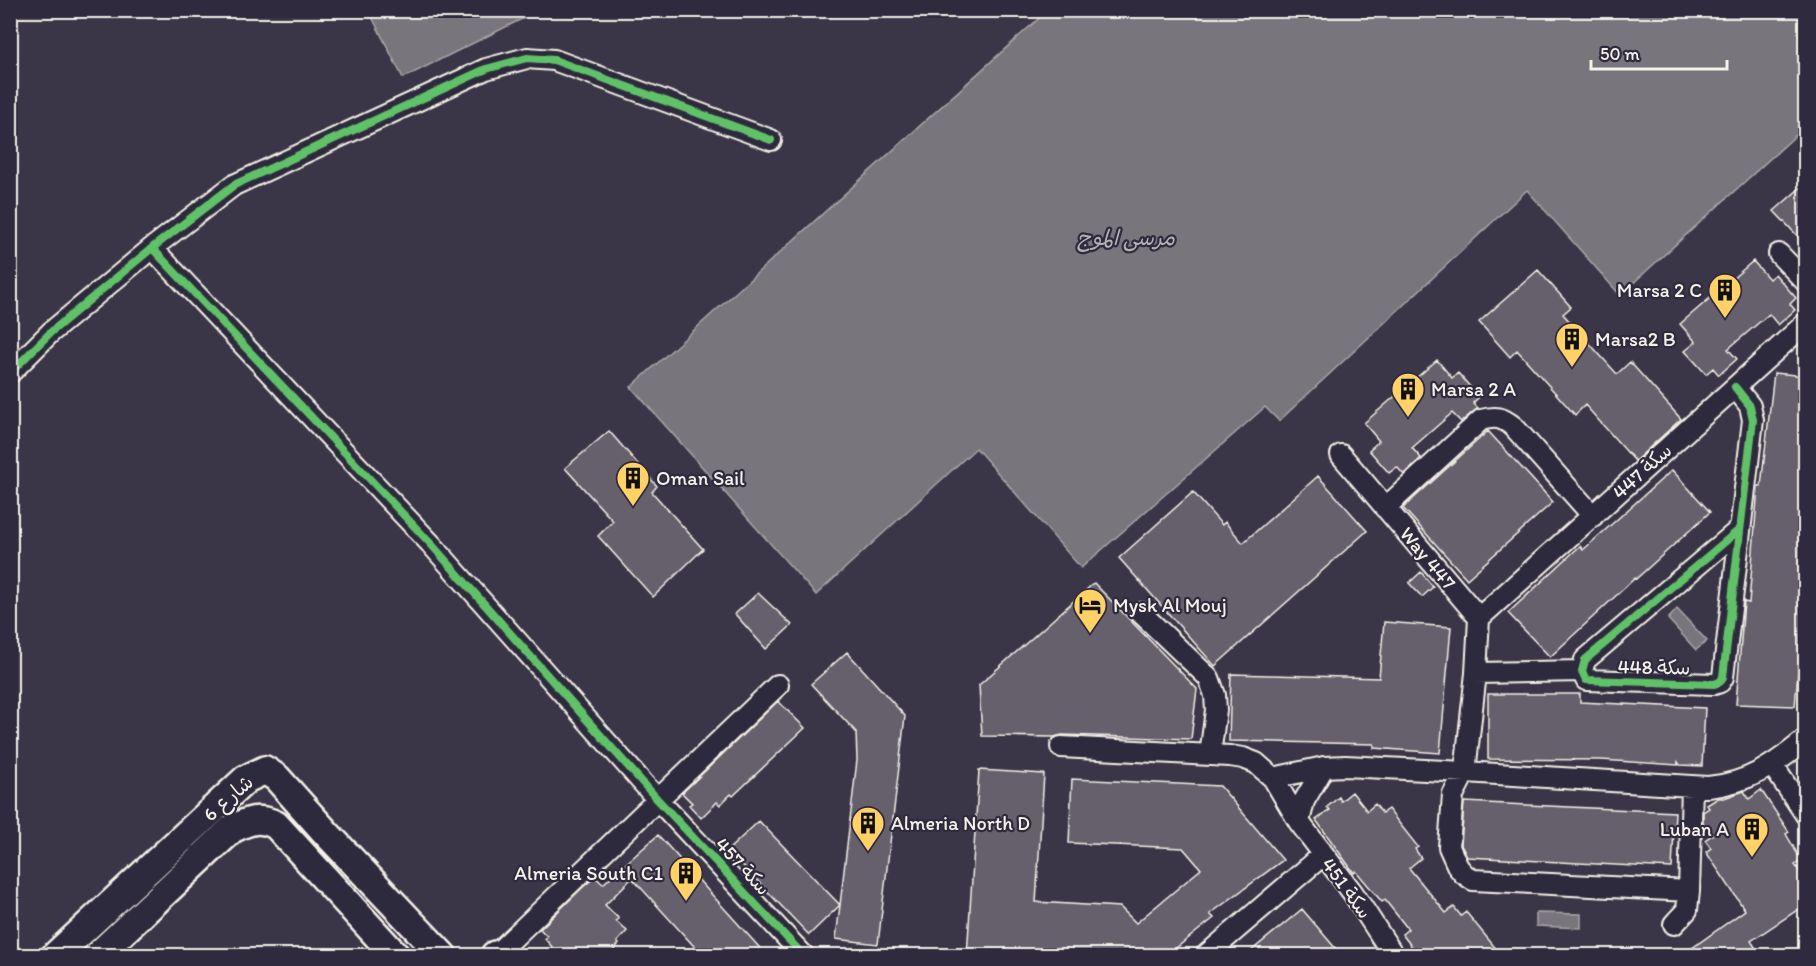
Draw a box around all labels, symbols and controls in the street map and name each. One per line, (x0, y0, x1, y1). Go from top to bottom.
scale bar (1591, 33, 1728, 71)
text: 50 m (1600, 43, 1640, 65)
water label: مرسى الموج (1077, 225, 1176, 252)
building icon: Marsa 2 C (1707, 272, 1743, 319)
place label: Marsa 2 C (1617, 278, 1702, 302)
building icon: Marsa2 B (1554, 321, 1590, 368)
place label: Marsa2 B (1595, 327, 1676, 351)
building icon: Marsa 2 A (1390, 371, 1426, 418)
place label: Marsa 2 A (1431, 377, 1516, 401)
street label: سكة 447 (1607, 438, 1677, 504)
building icon: Oman Sail (615, 460, 651, 507)
place label: Oman Sail (656, 466, 745, 490)
street label: Way 447 (1395, 522, 1461, 594)
hotel icon: Mysk Al Mouj (1072, 587, 1108, 634)
place label: Mysk Al Mouj (1113, 593, 1227, 617)
street label: سكة 448 (1617, 654, 1691, 680)
street label: شارع 6 (198, 770, 259, 828)
building icon: Almeria North D (850, 805, 886, 852)
place label: Almeria North D (891, 811, 1030, 835)
building icon: Luban A (1734, 811, 1770, 858)
place label: Luban A (1660, 817, 1729, 841)
street label: سكة 457 (710, 832, 776, 900)
street label: سكة 451 (1317, 853, 1377, 923)
building icon: Almeria South C1 (668, 855, 704, 902)
place label: Almeria South C1 (514, 861, 663, 885)

